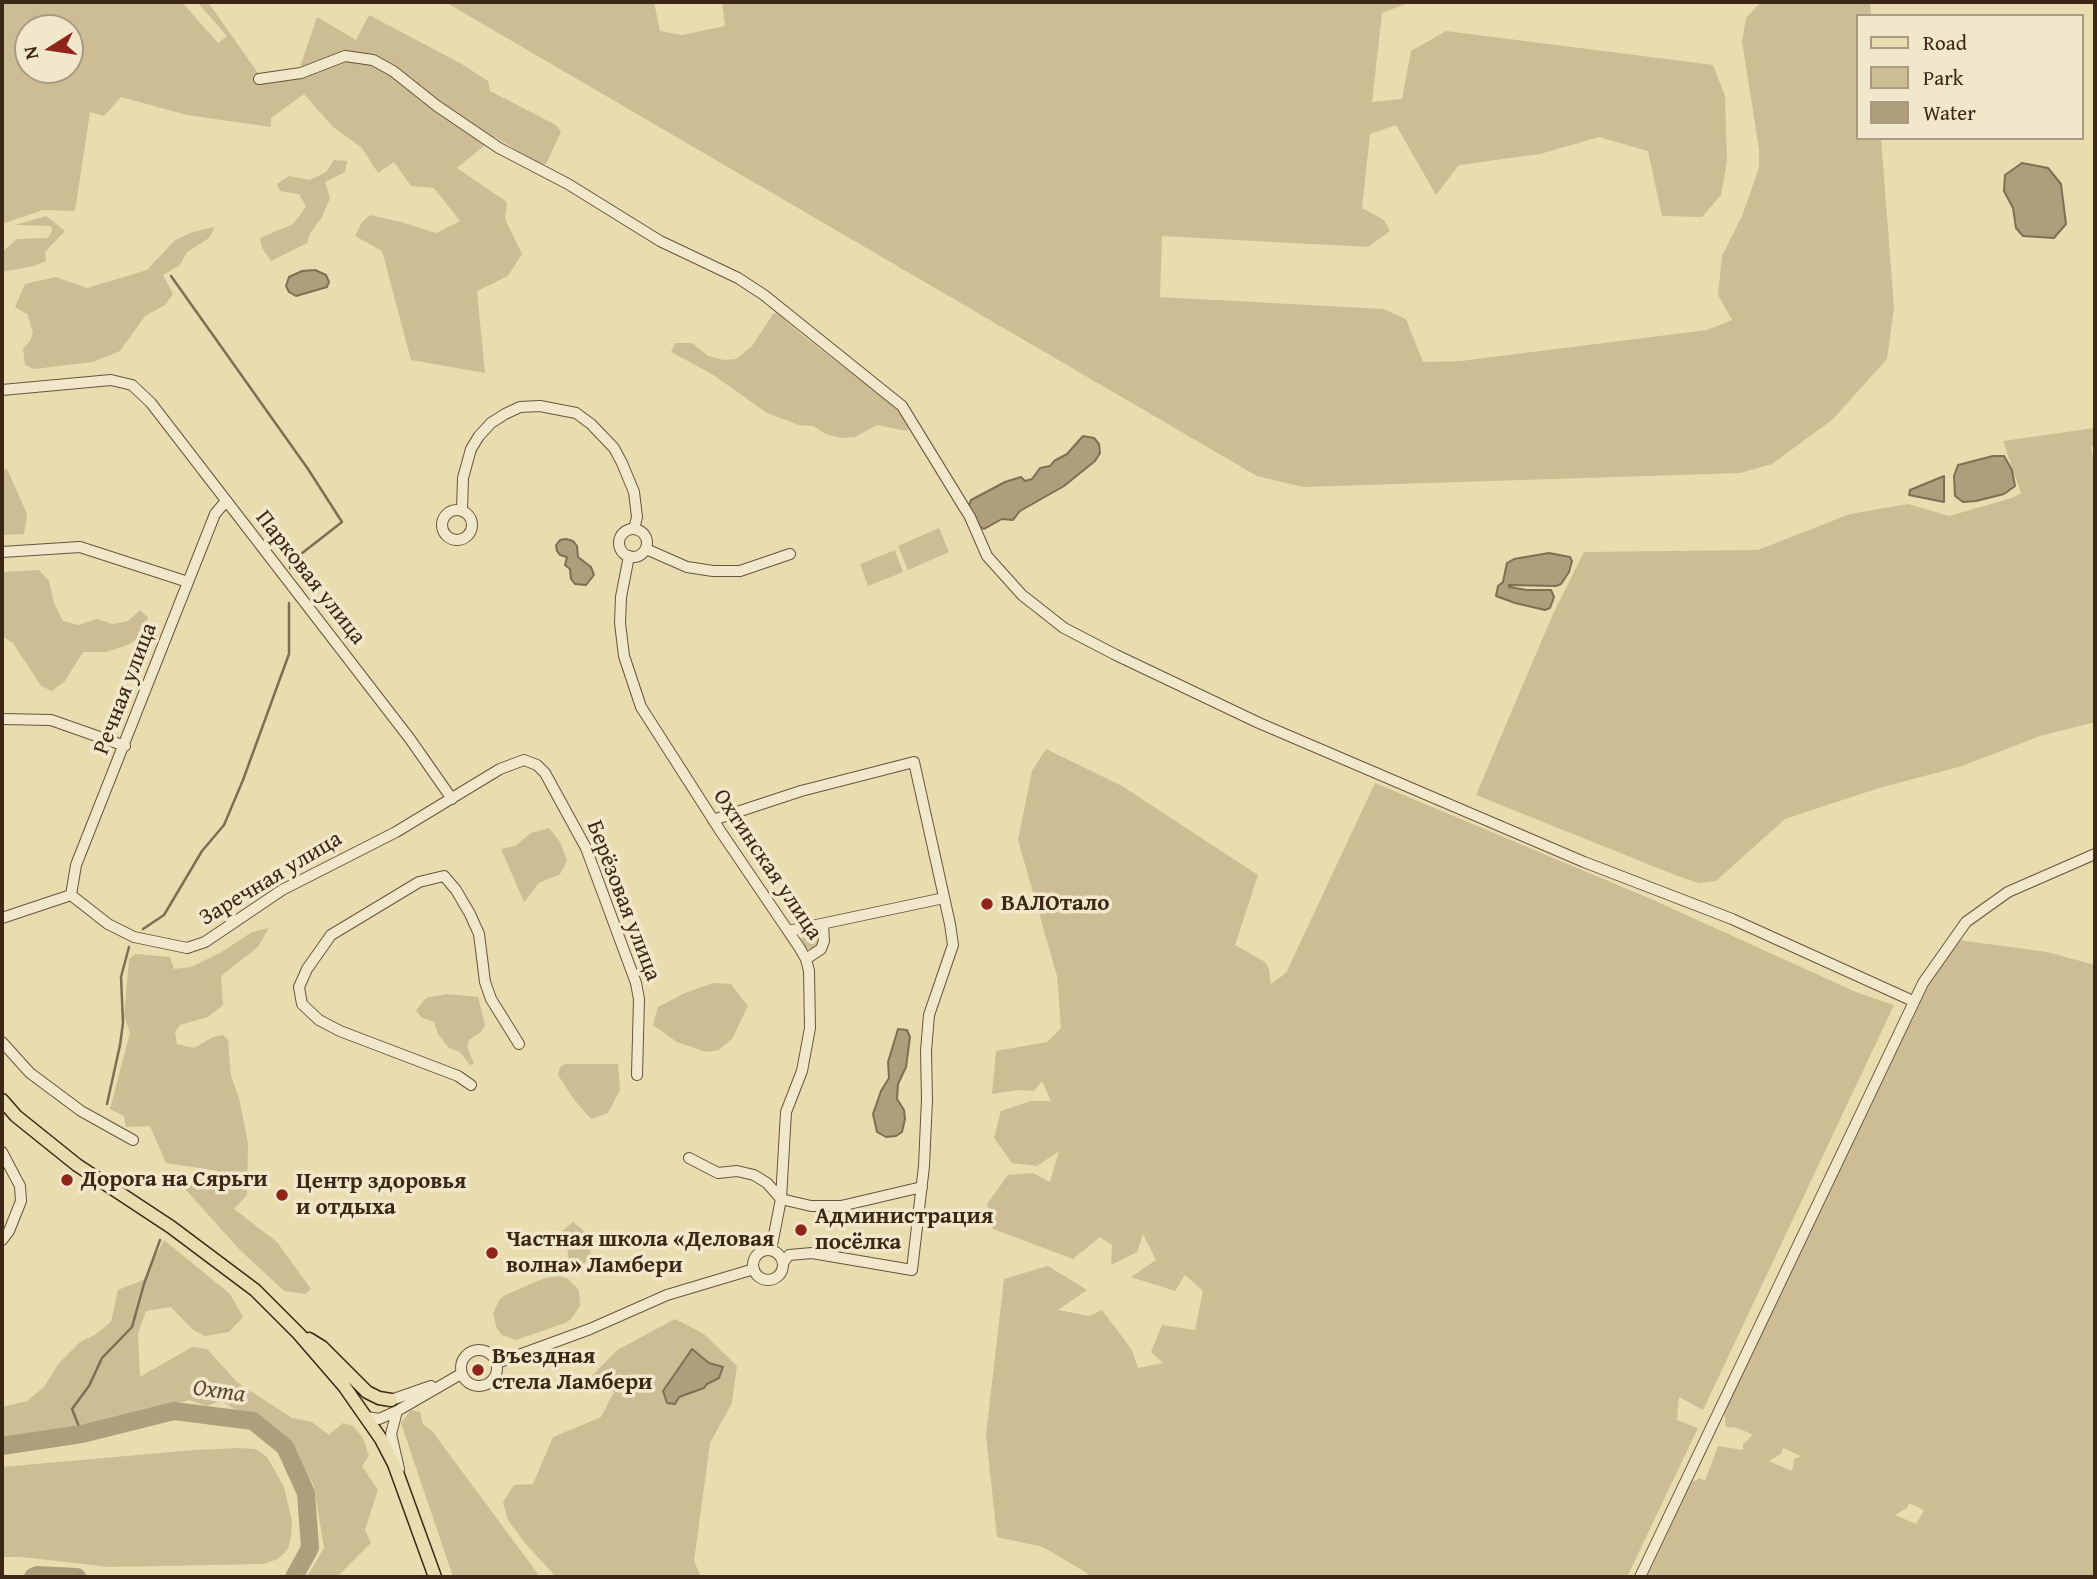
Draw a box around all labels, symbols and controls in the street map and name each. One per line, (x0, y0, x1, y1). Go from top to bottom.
north arrow (14, 14, 84, 84)
legend (1856, 14, 2083, 140)
text: Road (1923, 27, 1967, 58)
text: N (15, 44, 45, 62)
text: Park (1923, 62, 1964, 93)
text: Water (1923, 97, 1976, 128)
street label: Парковая улица (249, 505, 371, 651)
street label: Речная улица (88, 619, 164, 759)
street label: Охтинская улица (706, 784, 828, 946)
street label: Берёзовая улица (580, 817, 666, 985)
street label: Заречная улица (195, 826, 347, 932)
place label: ВАЛОтало (1001, 890, 1110, 918)
marker: ВАЛОтало (979, 896, 995, 912)
place label: Дорога на Сярьги (81, 1166, 268, 1194)
place label: Центр здоровья и отдыха (296, 1168, 466, 1222)
marker: Дорога на Сярьги (59, 1172, 75, 1188)
marker: Центр здоровья и отдыха (274, 1187, 290, 1203)
place label: Администрация посёлка (815, 1203, 993, 1257)
marker: Администрация посёлка (793, 1222, 809, 1238)
place label: Частная школа «Деловая волна» Ламбери (506, 1226, 774, 1280)
marker: Частная школа «Деловая волна» Ламбери (484, 1245, 500, 1261)
place label: Въездная стела Ламбери (492, 1343, 652, 1397)
marker: Въездная стела Ламбери (470, 1362, 486, 1378)
water label: Охта (191, 1374, 247, 1410)

